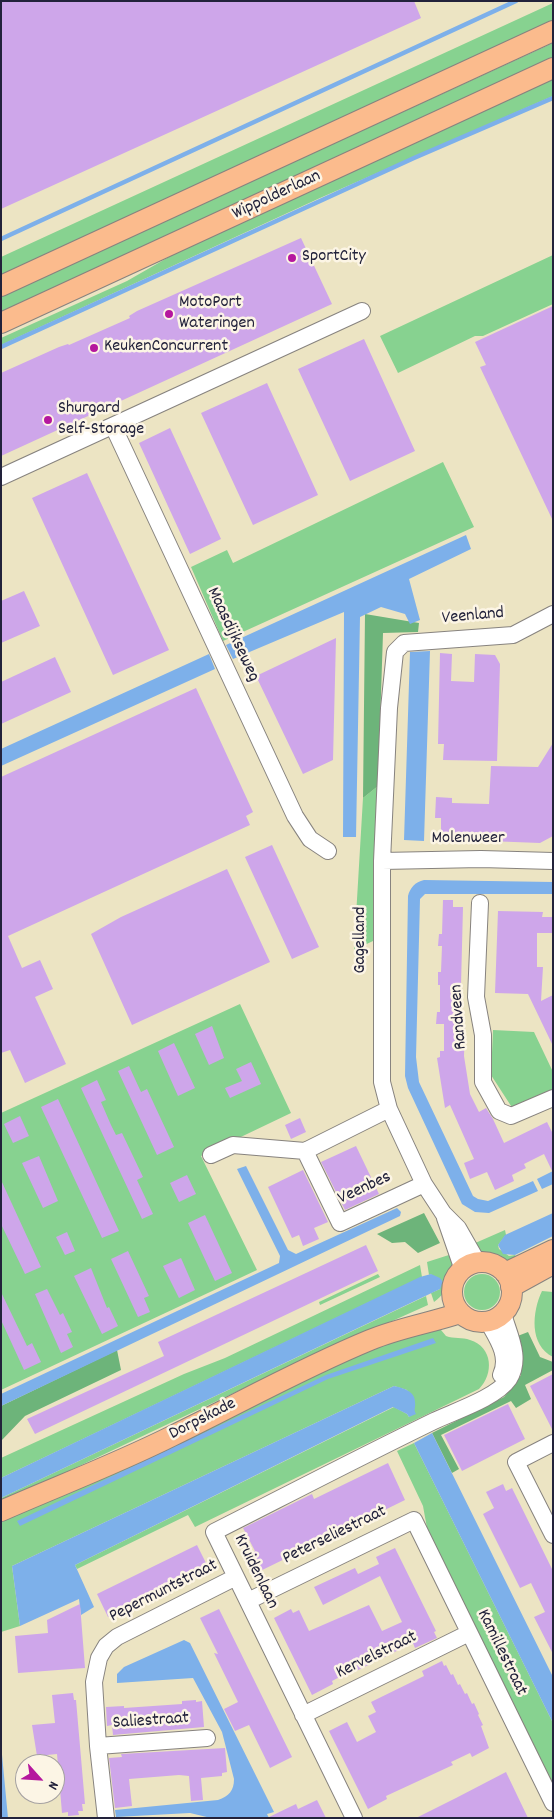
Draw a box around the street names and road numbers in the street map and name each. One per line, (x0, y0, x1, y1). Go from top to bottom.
street label: Wippolderlaan (229, 166, 325, 226)
street label: Maasdijkseweg (201, 584, 263, 686)
street label: Veenland (441, 604, 505, 630)
street label: Molenweer (431, 829, 505, 851)
street label: Gagelland (351, 906, 373, 974)
street label: Randveen (447, 984, 473, 1050)
street label: Veenbes (335, 1167, 395, 1211)
street label: Dorpskade (166, 1394, 240, 1446)
street label: Peterseliestraat (280, 1502, 390, 1570)
street label: Kruidenlaan (228, 1531, 282, 1613)
street label: Pepermuntstraat (106, 1555, 222, 1629)
street label: Kamillestraat (471, 1606, 531, 1700)
street label: Kervelstraat (333, 1627, 421, 1685)
street label: Saliestraat (112, 1709, 190, 1735)

